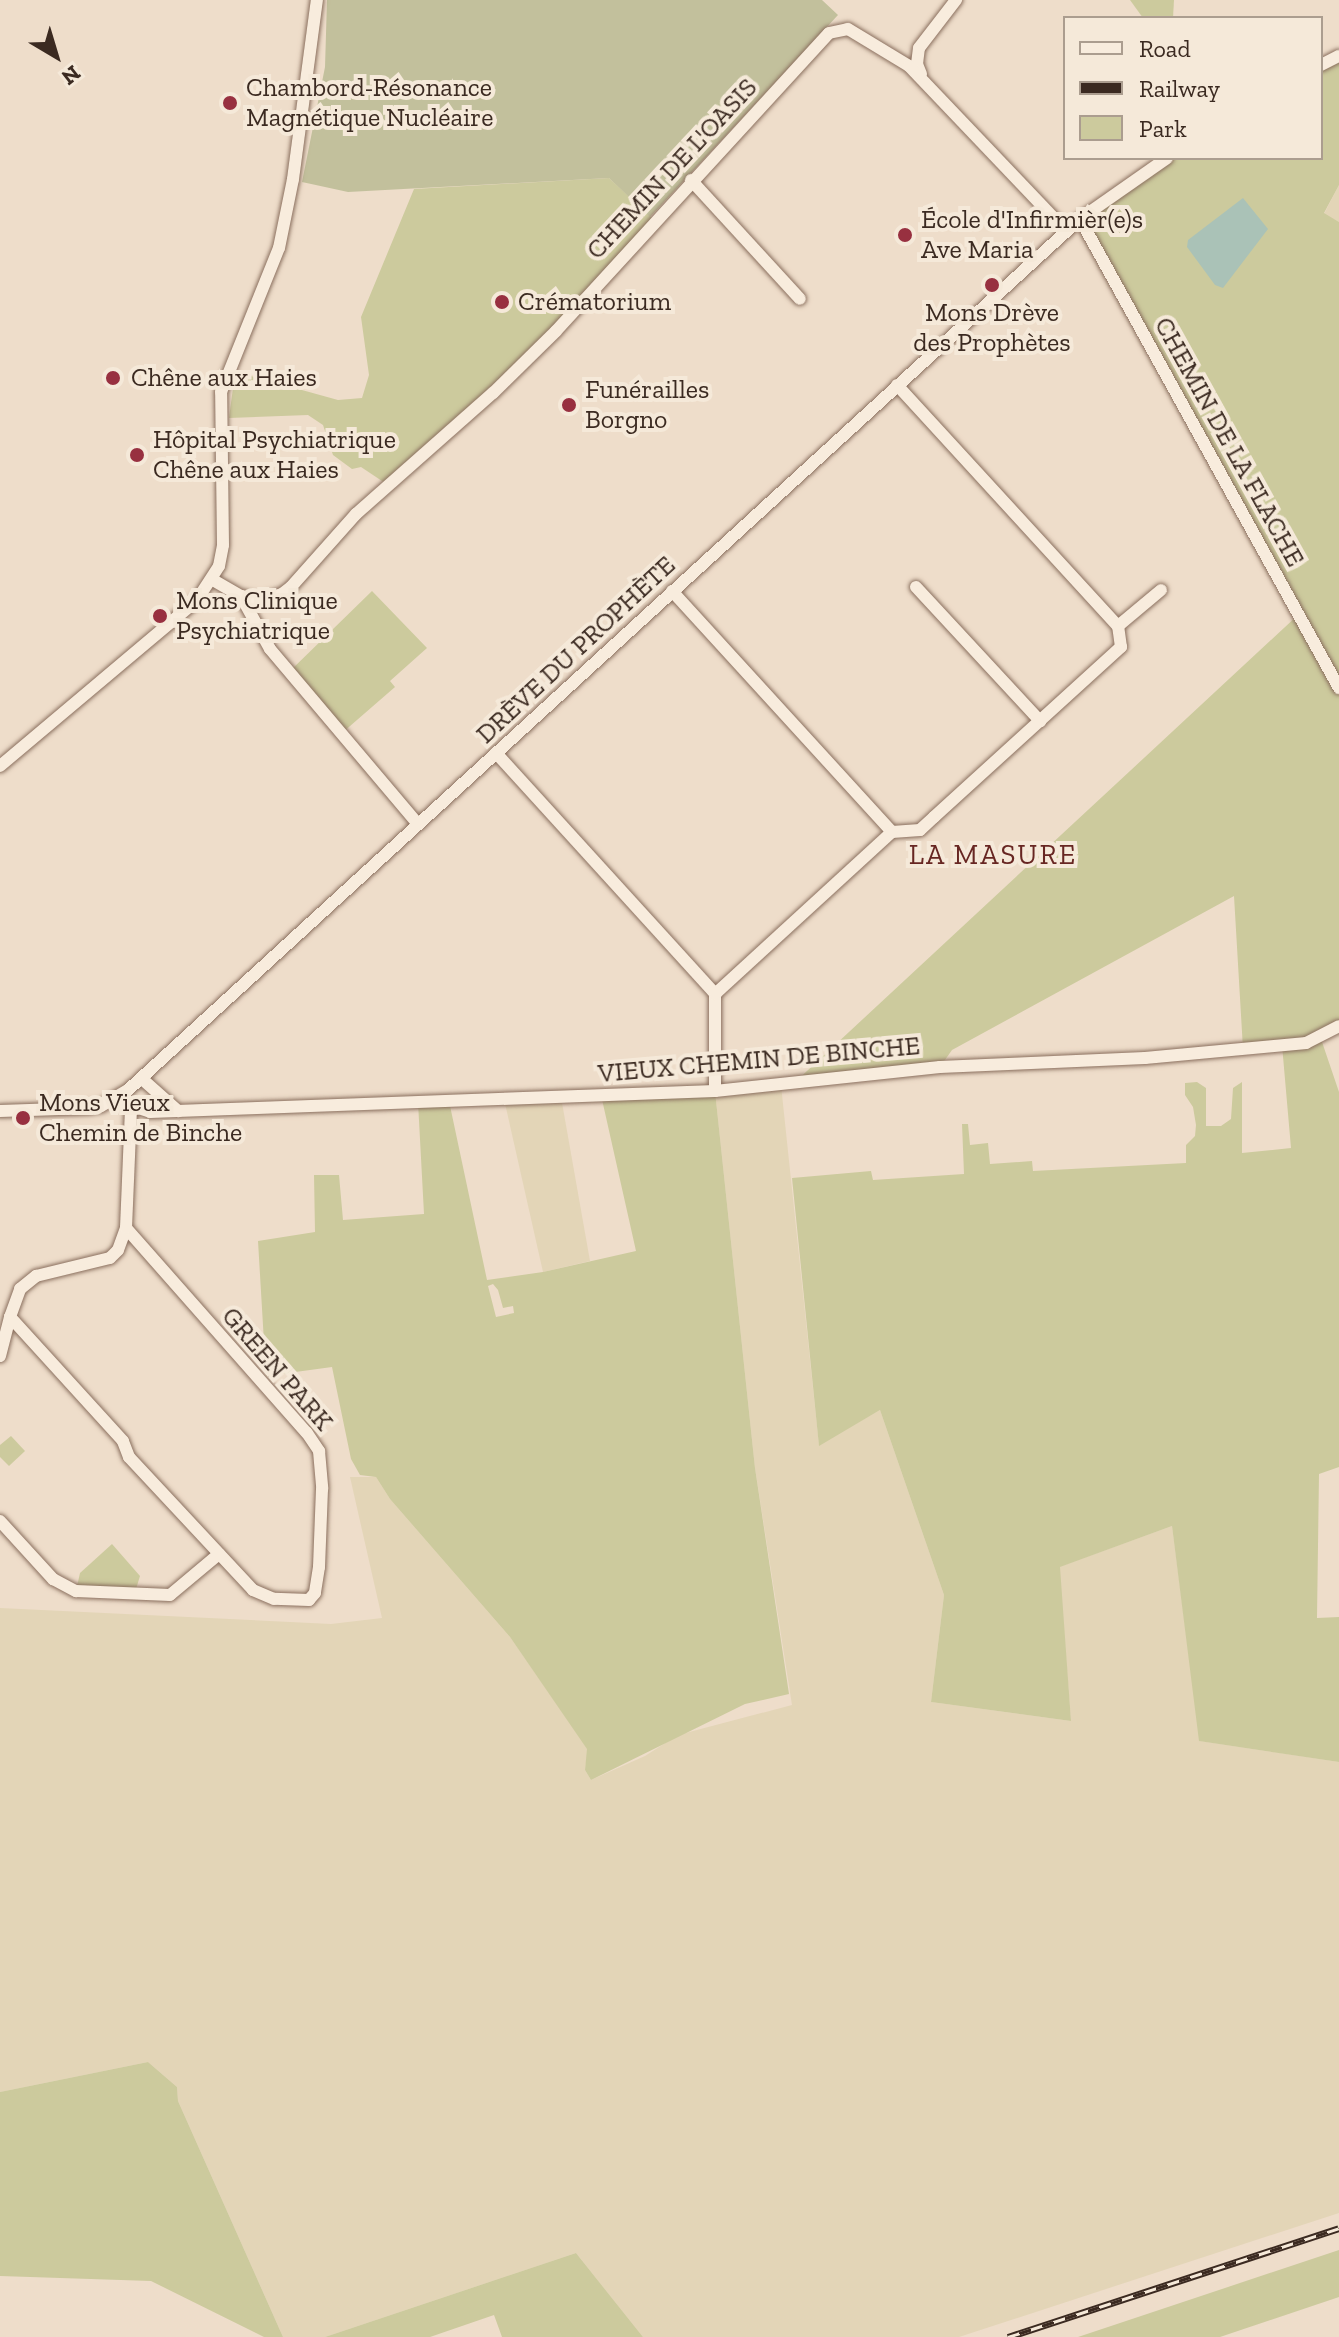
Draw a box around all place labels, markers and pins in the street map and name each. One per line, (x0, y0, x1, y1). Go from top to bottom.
place label: Chambord-Résonance Magnétique Nucléaire (246, 72, 493, 134)
marker: Chambord-Résonance Magnétique Nucléaire (221, 94, 239, 112)
place label: École d'Infirmièr(e)s Ave Maria (921, 204, 1143, 266)
marker: École d'Infirmièr(e)s Ave Maria (896, 226, 914, 244)
marker: Mons Drève des Prophètes (983, 276, 1001, 294)
place label: Crématorium (518, 286, 671, 318)
marker: Crématorium (493, 293, 511, 311)
place label: Mons Drève des Prophètes (913, 297, 1071, 358)
place label: Chêne aux Haies (131, 362, 317, 394)
marker: Chêne aux Haies (102, 367, 124, 389)
place label: Funérailles Borgno (585, 374, 709, 436)
marker: Funérailles Borgno (560, 396, 578, 414)
place label: Hôpital Psychiatrique Chêne aux Haies (153, 424, 396, 486)
marker: Hôpital Psychiatrique Chêne aux Haies (128, 446, 146, 464)
place label: Mons Clinique Psychiatrique (176, 585, 338, 646)
marker: Mons Clinique Psychiatrique (151, 607, 169, 625)
place label: Mons Vieux Chemin de Binche (39, 1087, 242, 1148)
marker: Mons Vieux Chemin de Binche (14, 1109, 32, 1127)

